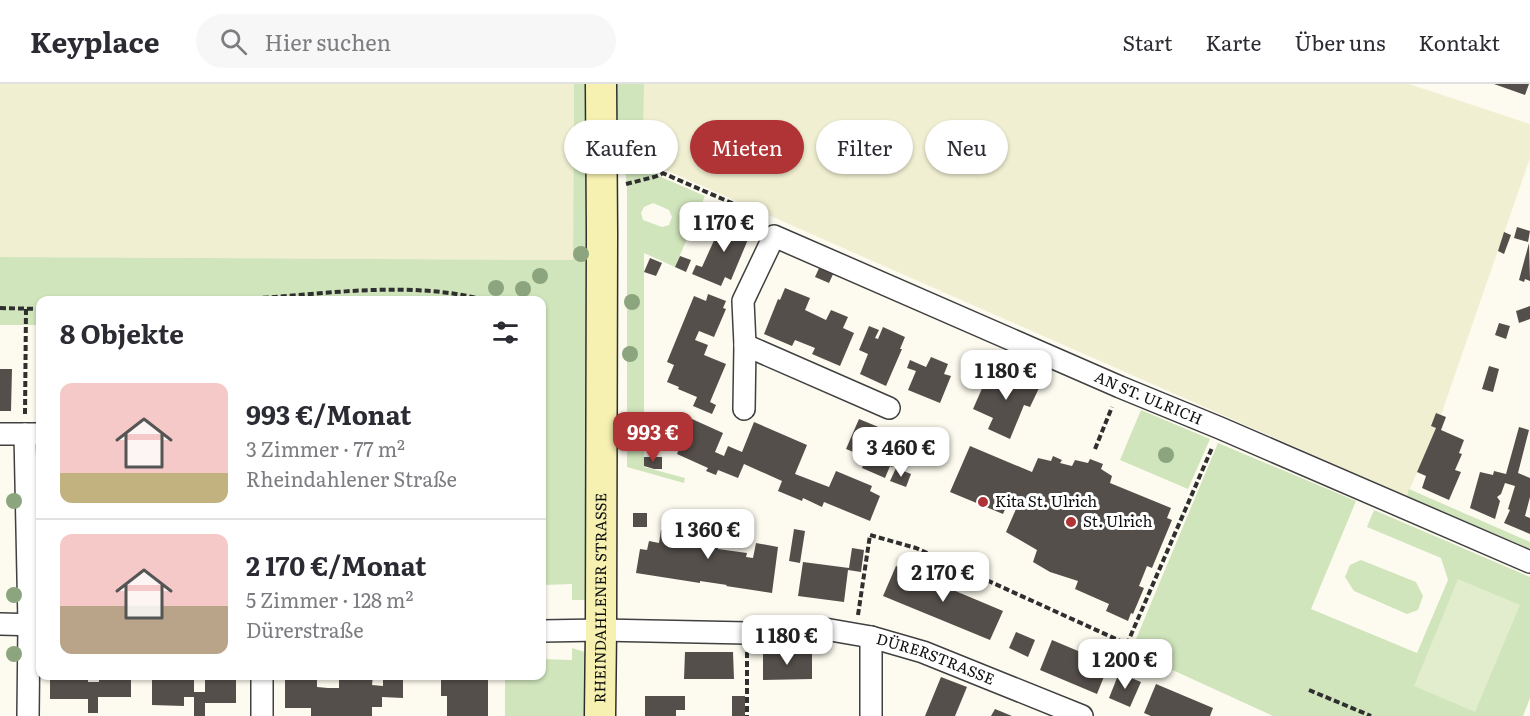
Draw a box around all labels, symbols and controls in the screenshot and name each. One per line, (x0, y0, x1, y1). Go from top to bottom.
search box (196, 14, 616, 68)
text: Keyplace (30, 20, 160, 62)
icon: search (217, 25, 250, 58)
text: Hier suchen (265, 25, 391, 58)
text: Start (1122, 26, 1173, 57)
text: Karte (1206, 26, 1261, 57)
text: Über uns (1294, 26, 1385, 57)
text: Kontakt (1418, 26, 1500, 57)
chip: Kaufen (564, 120, 678, 174)
chip: Mieten (690, 120, 804, 174)
chip: Filter (816, 120, 913, 174)
chip: Neu (925, 120, 1008, 174)
pin: 1 170 € (669, 202, 779, 253)
text: 1 170 € (693, 206, 755, 236)
text: 8 Objekte (60, 313, 184, 352)
icon: filters (489, 316, 522, 349)
pin: 1 180 € (951, 350, 1061, 401)
text: 1 180 € (975, 354, 1037, 384)
street label: AN ST. ULRICH (1091, 364, 1206, 430)
text: 993 €/Monat (246, 394, 411, 433)
icon: home (108, 407, 180, 479)
pin: 993 € (611, 412, 695, 463)
text: 993 € (627, 416, 679, 446)
pin: 3 460 € (846, 427, 956, 478)
text: 3 460 € (866, 431, 936, 461)
text: 3 Zimmer · 77 m² (246, 433, 405, 463)
text: Rheindahlener Straße (246, 463, 457, 493)
place label: Kita St. Ulrich (995, 489, 1097, 512)
street label: RHEINDAHLENER STRASSE (587, 493, 611, 703)
marker: Kita St. Ulrich (976, 495, 990, 509)
pin: 1 360 € (653, 509, 763, 560)
place label: St. Ulrich (1083, 509, 1152, 532)
text: 1 360 € (675, 513, 741, 543)
marker: St. Ulrich (1064, 515, 1078, 529)
text: 2 170 €/Monat (246, 545, 426, 584)
pin: 2 170 € (888, 552, 998, 603)
text: 2 170 € (911, 556, 975, 586)
icon: home (108, 558, 180, 630)
text: 5 Zimmer · 128 m² (246, 584, 413, 614)
text: Dürerstraße (246, 614, 364, 644)
pin: 1 180 € (732, 615, 842, 666)
text: 1 180 € (756, 619, 818, 649)
street label: DÜRERSTRASSE (874, 626, 998, 690)
pin: 1 200 € (1070, 639, 1180, 690)
text: 1 200 € (1092, 643, 1158, 673)

